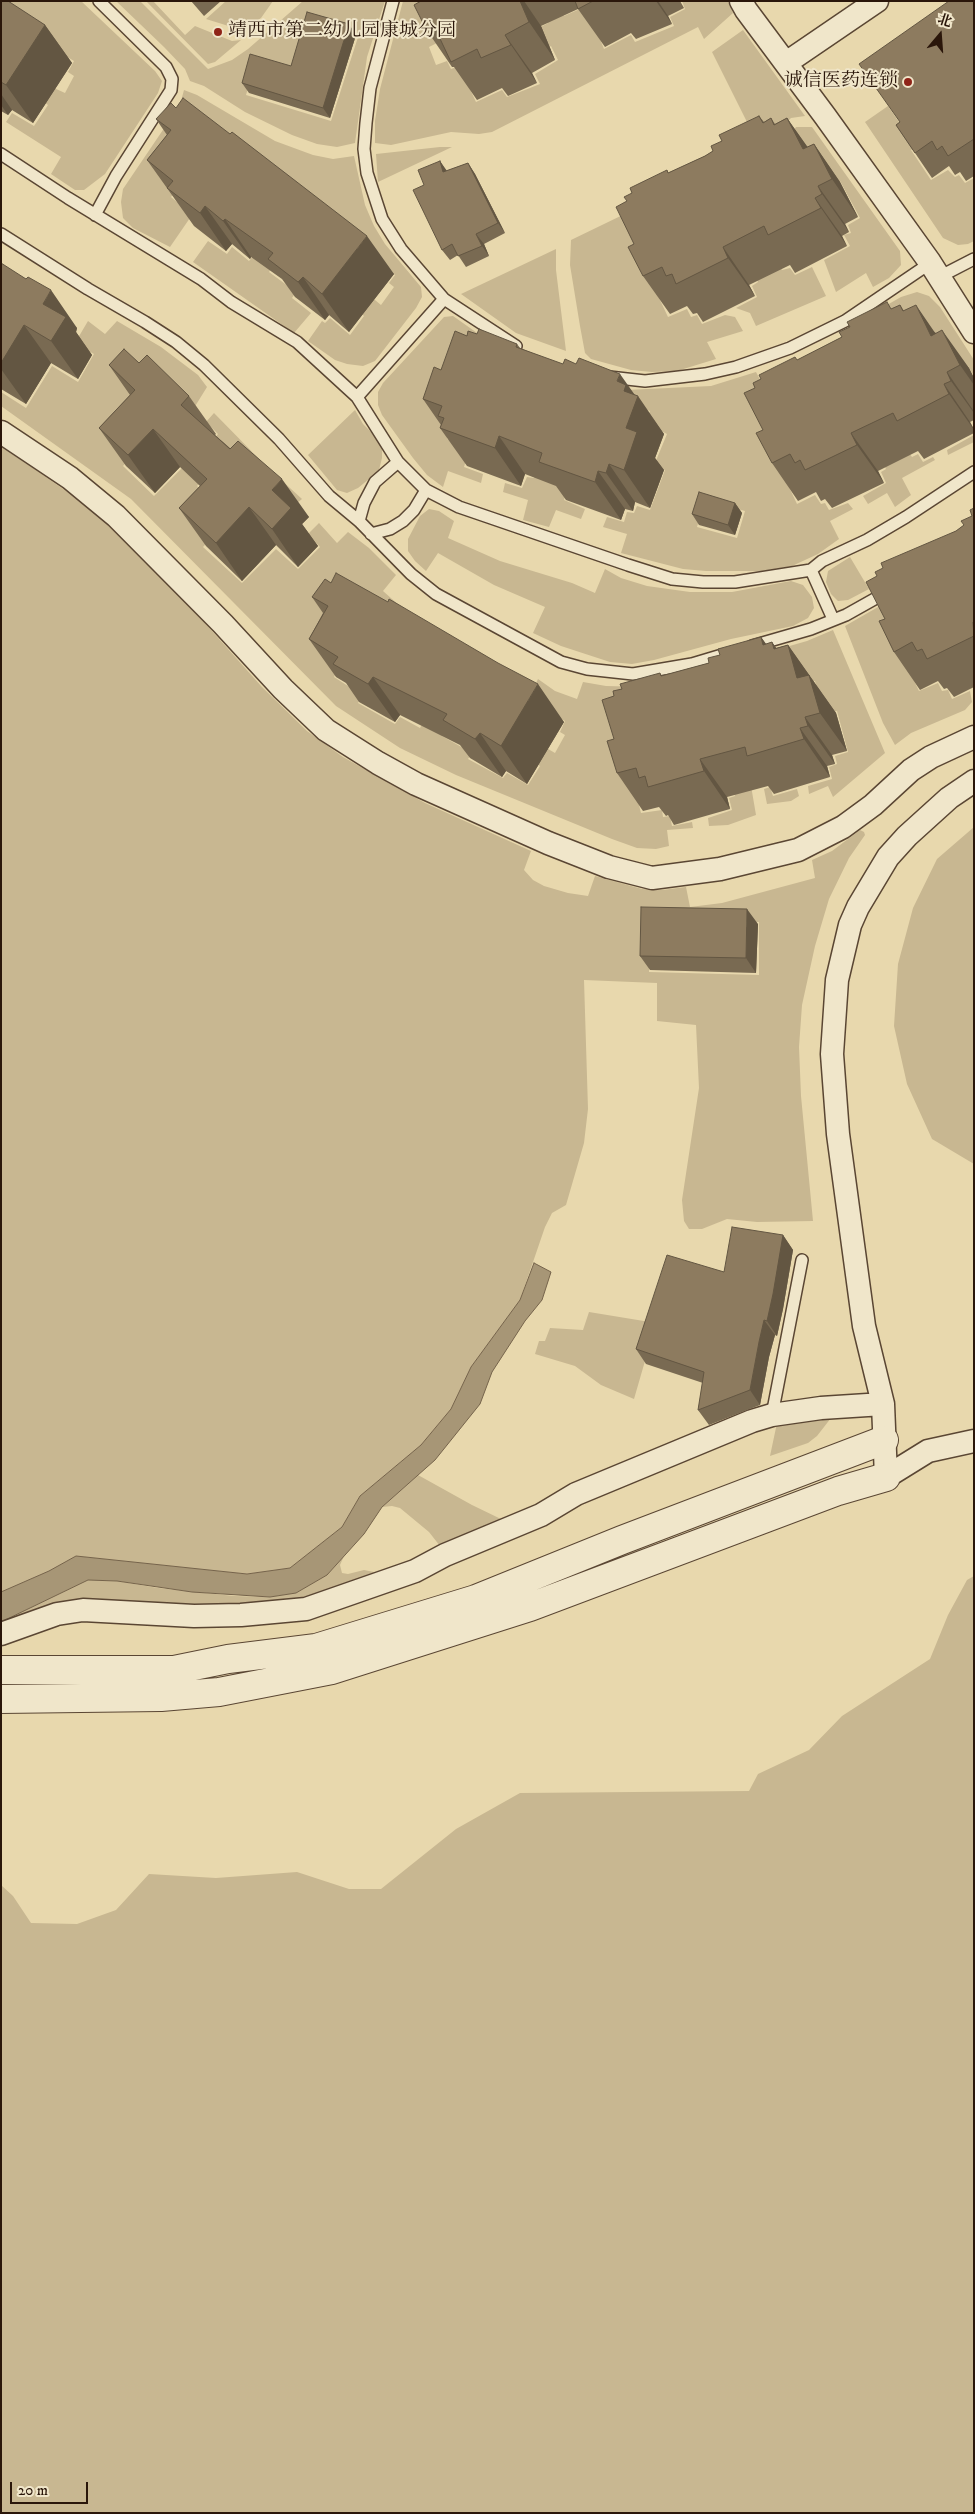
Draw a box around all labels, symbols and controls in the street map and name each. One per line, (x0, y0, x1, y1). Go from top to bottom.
north arrow (915, 10, 965, 60)
text: 北 (935, 10, 954, 31)
place label: 靖西市第二幼儿园康城分园 (228, 21, 456, 43)
marker: 靖西市第二幼儿园康城分园 (212, 26, 224, 38)
place label: 诚信医药连锁 (784, 71, 898, 93)
marker: 诚信医药连锁 (902, 76, 914, 88)
scale bar (12, 2472, 90, 2504)
text: 20 m (18, 2481, 48, 2500)

